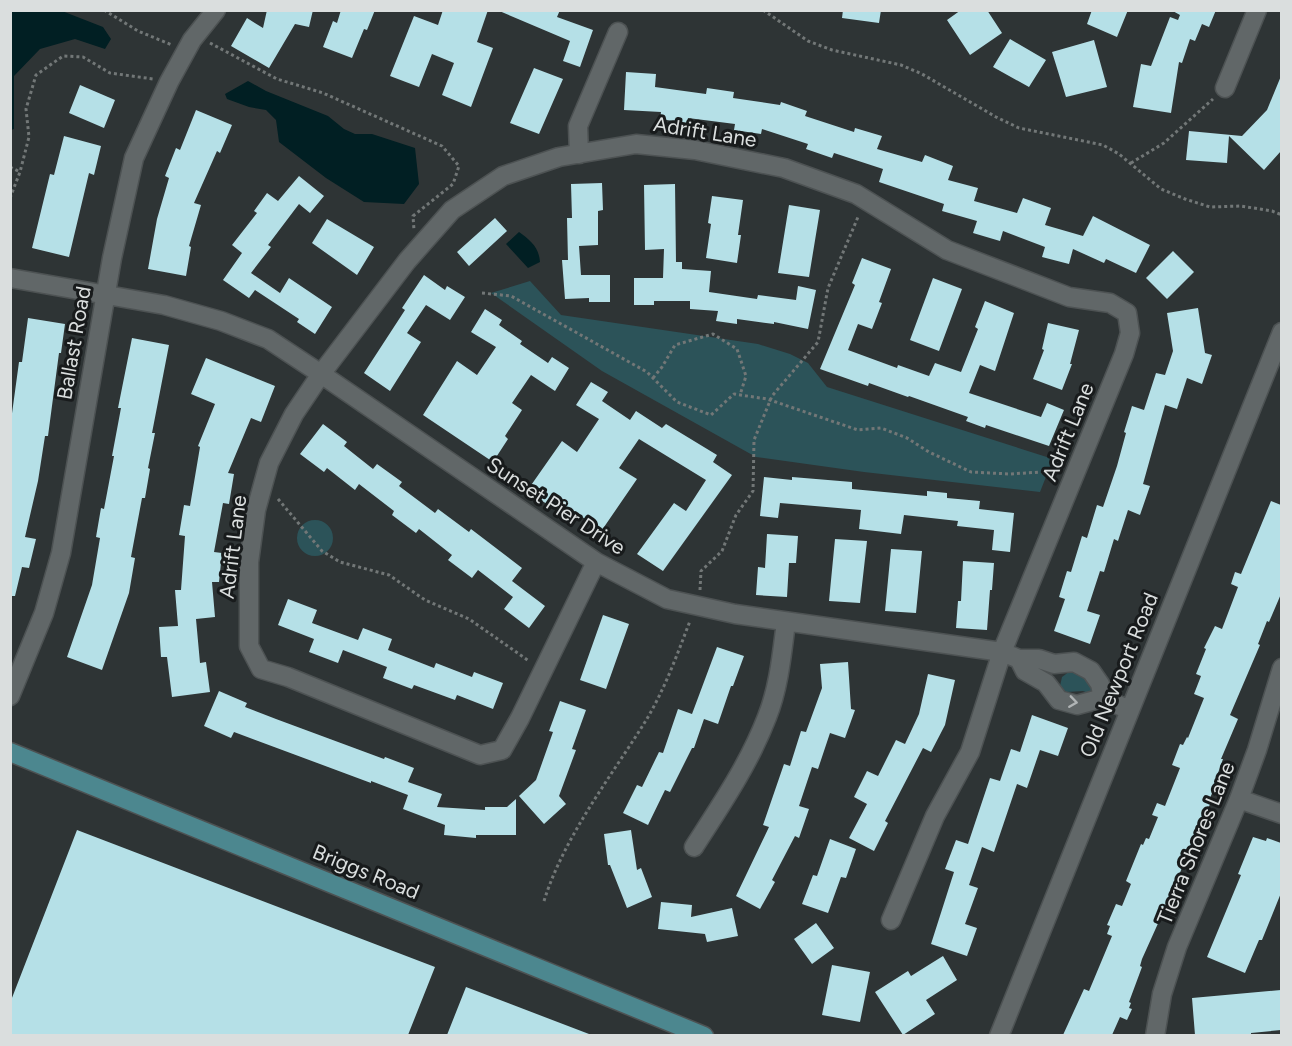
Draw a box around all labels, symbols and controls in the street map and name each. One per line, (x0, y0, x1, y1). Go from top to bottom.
street label: Adrift Lane (652, 111, 758, 152)
street label: Ballast Road (51, 284, 96, 402)
street label: Adrift Lane (1036, 379, 1099, 485)
street label: Sunset Pier Drive (482, 452, 630, 560)
street label: Adrift Lane (214, 494, 251, 600)
street label: Old Newport Road (1074, 589, 1163, 761)
one-way arrow (1068, 696, 1077, 708)
street label: Tierra Shores Lane (1152, 758, 1240, 928)
street label: Briggs Road (309, 839, 423, 904)

